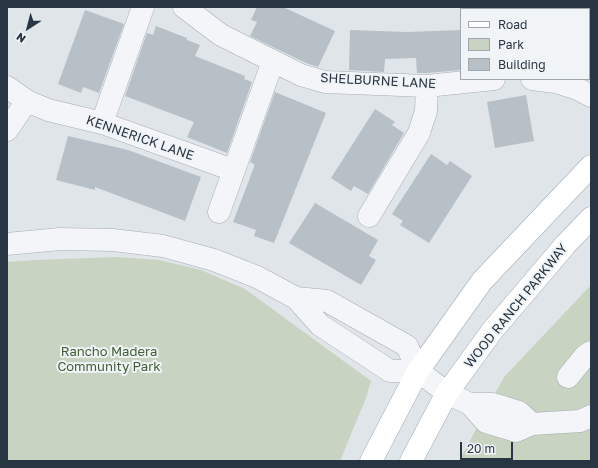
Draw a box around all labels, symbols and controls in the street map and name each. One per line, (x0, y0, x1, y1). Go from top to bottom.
north arrow (8, 8, 48, 48)
legend (460, 8, 590, 80)
text: Road (498, 17, 527, 32)
text: N (13, 30, 28, 46)
text: Park (498, 37, 524, 52)
text: Building (498, 57, 546, 72)
street label: SHELBURNE LANE (320, 70, 436, 92)
street label: KENNERICK LANE (84, 112, 196, 164)
street label: WOOD RANCH PARKWAY (461, 241, 571, 371)
park label: Rancho Madera Community Park (57, 344, 161, 375)
scale bar (462, 434, 515, 460)
text: 20 m (467, 441, 495, 456)

